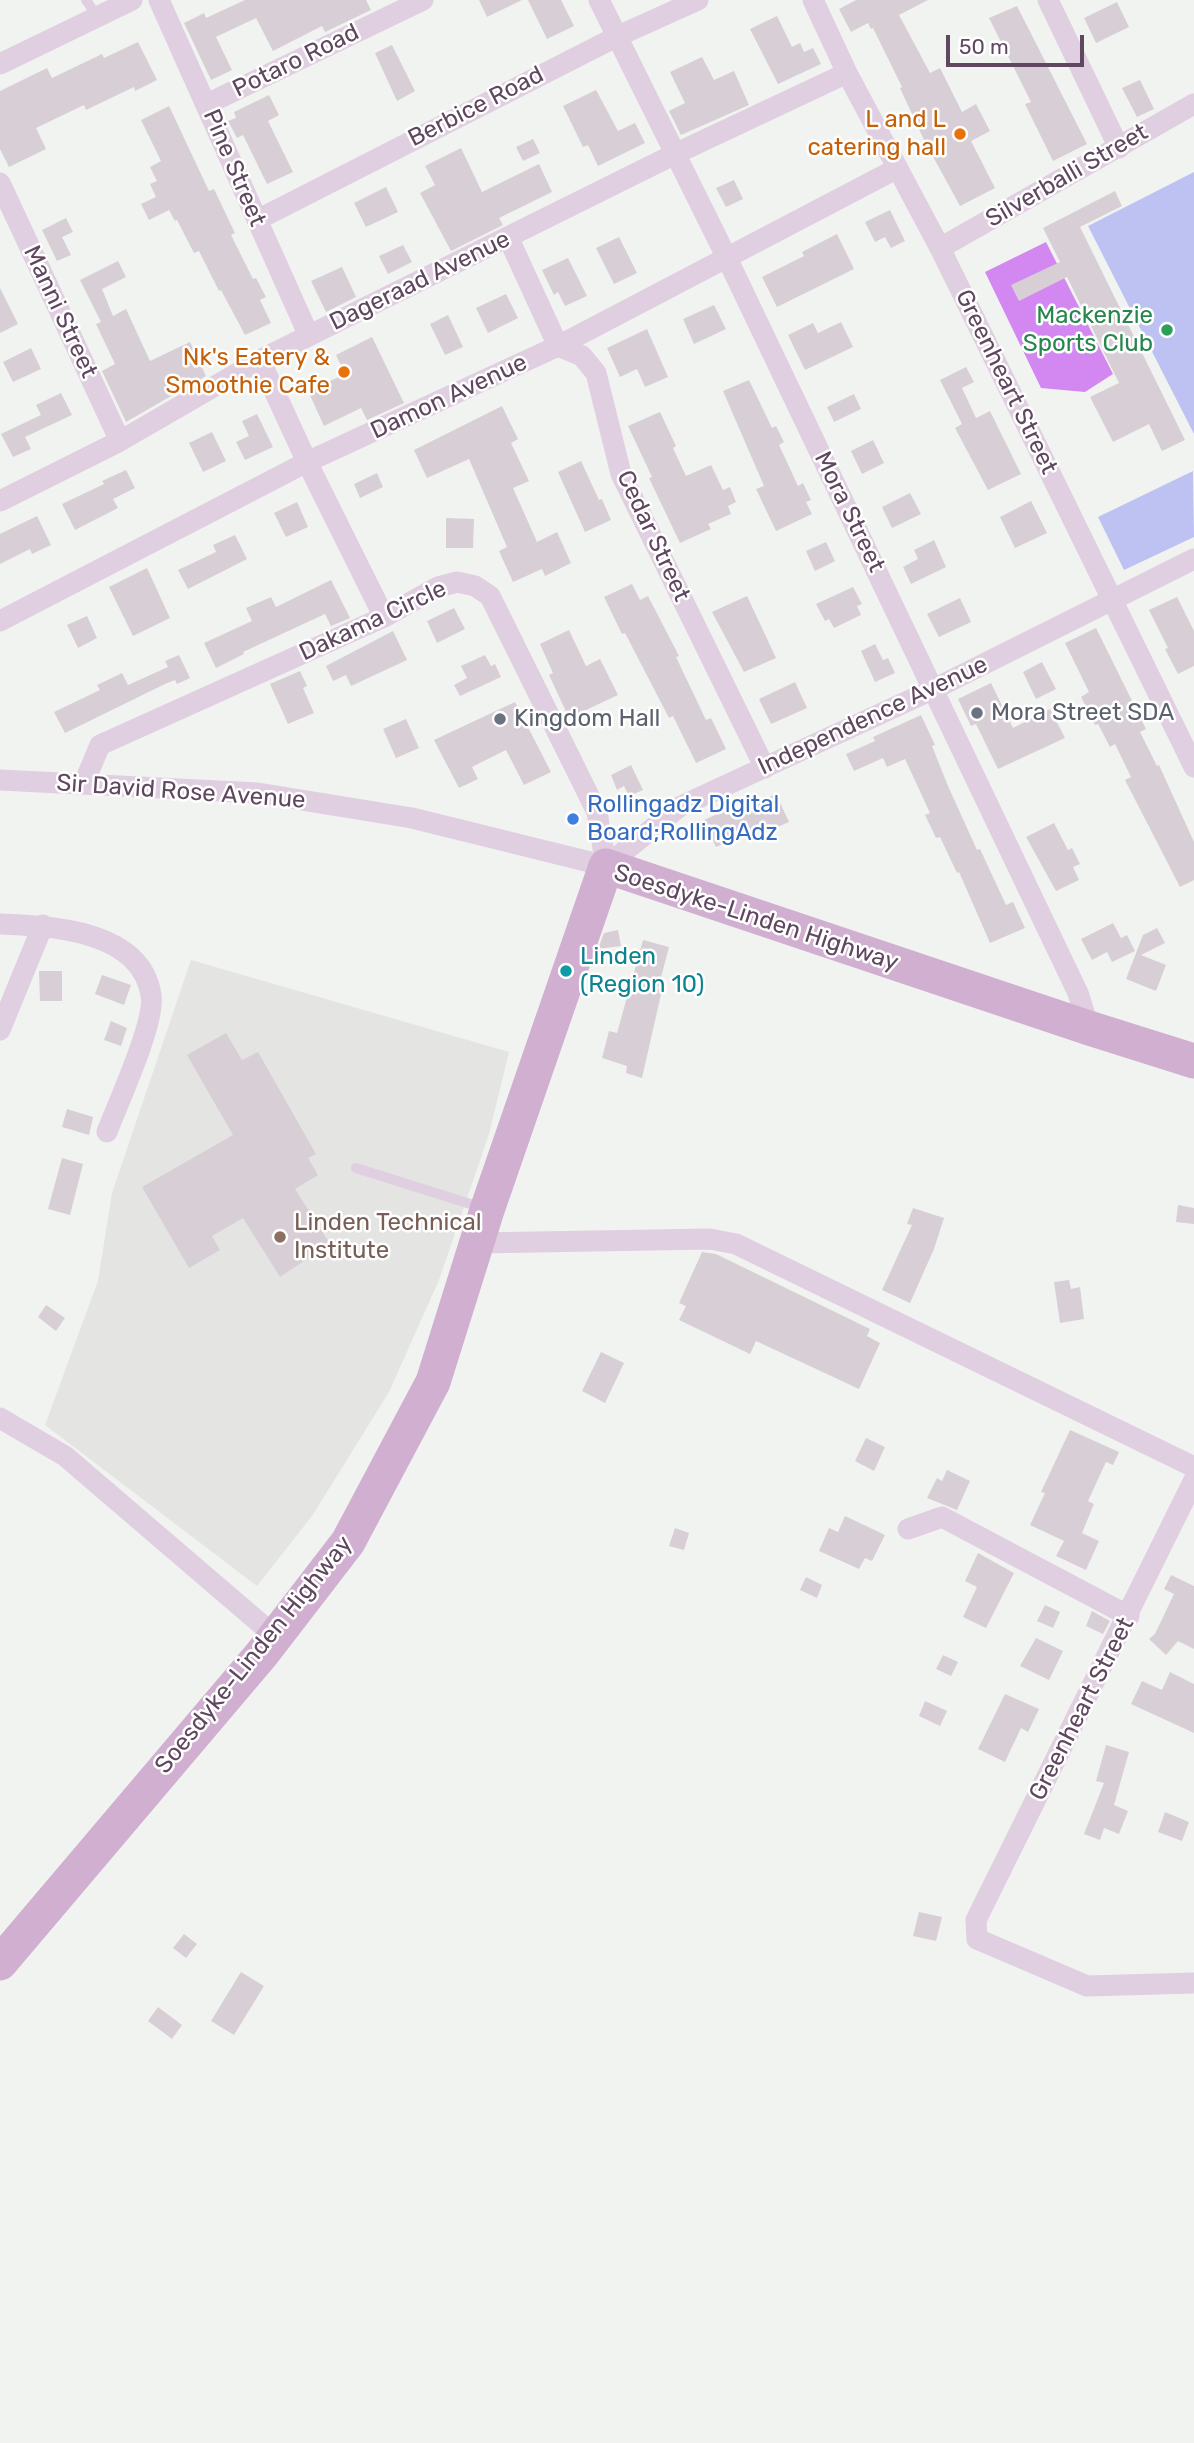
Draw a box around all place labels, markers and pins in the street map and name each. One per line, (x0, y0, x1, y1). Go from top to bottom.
place label: L and L catering hall (808, 106, 946, 162)
marker: L and L catering hall (952, 126, 968, 142)
place label: Mackenzie Sports Club (1023, 302, 1153, 358)
marker: Mackenzie Sports Club (1159, 322, 1175, 338)
place label: Nk's Eatery & Smoothie Cafe (166, 344, 330, 400)
marker: Nk's Eatery & Smoothie Cafe (336, 364, 352, 380)
place label: Mora Street SDA (991, 699, 1174, 727)
place label: Kingdom Hall (514, 705, 660, 733)
marker: Mora Street SDA (969, 705, 985, 721)
marker: Kingdom Hall (492, 711, 508, 727)
place label: Rollingadz Digital Board;RollingAdz (587, 791, 779, 847)
marker: Rollingadz Digital Board;RollingAdz (565, 811, 581, 827)
place label: Linden (Region 10) (580, 943, 704, 999)
marker: Linden (Region 10) (558, 963, 574, 979)
place label: Linden Technical Institute (294, 1209, 482, 1265)
marker: Linden Technical Institute (272, 1229, 288, 1245)

